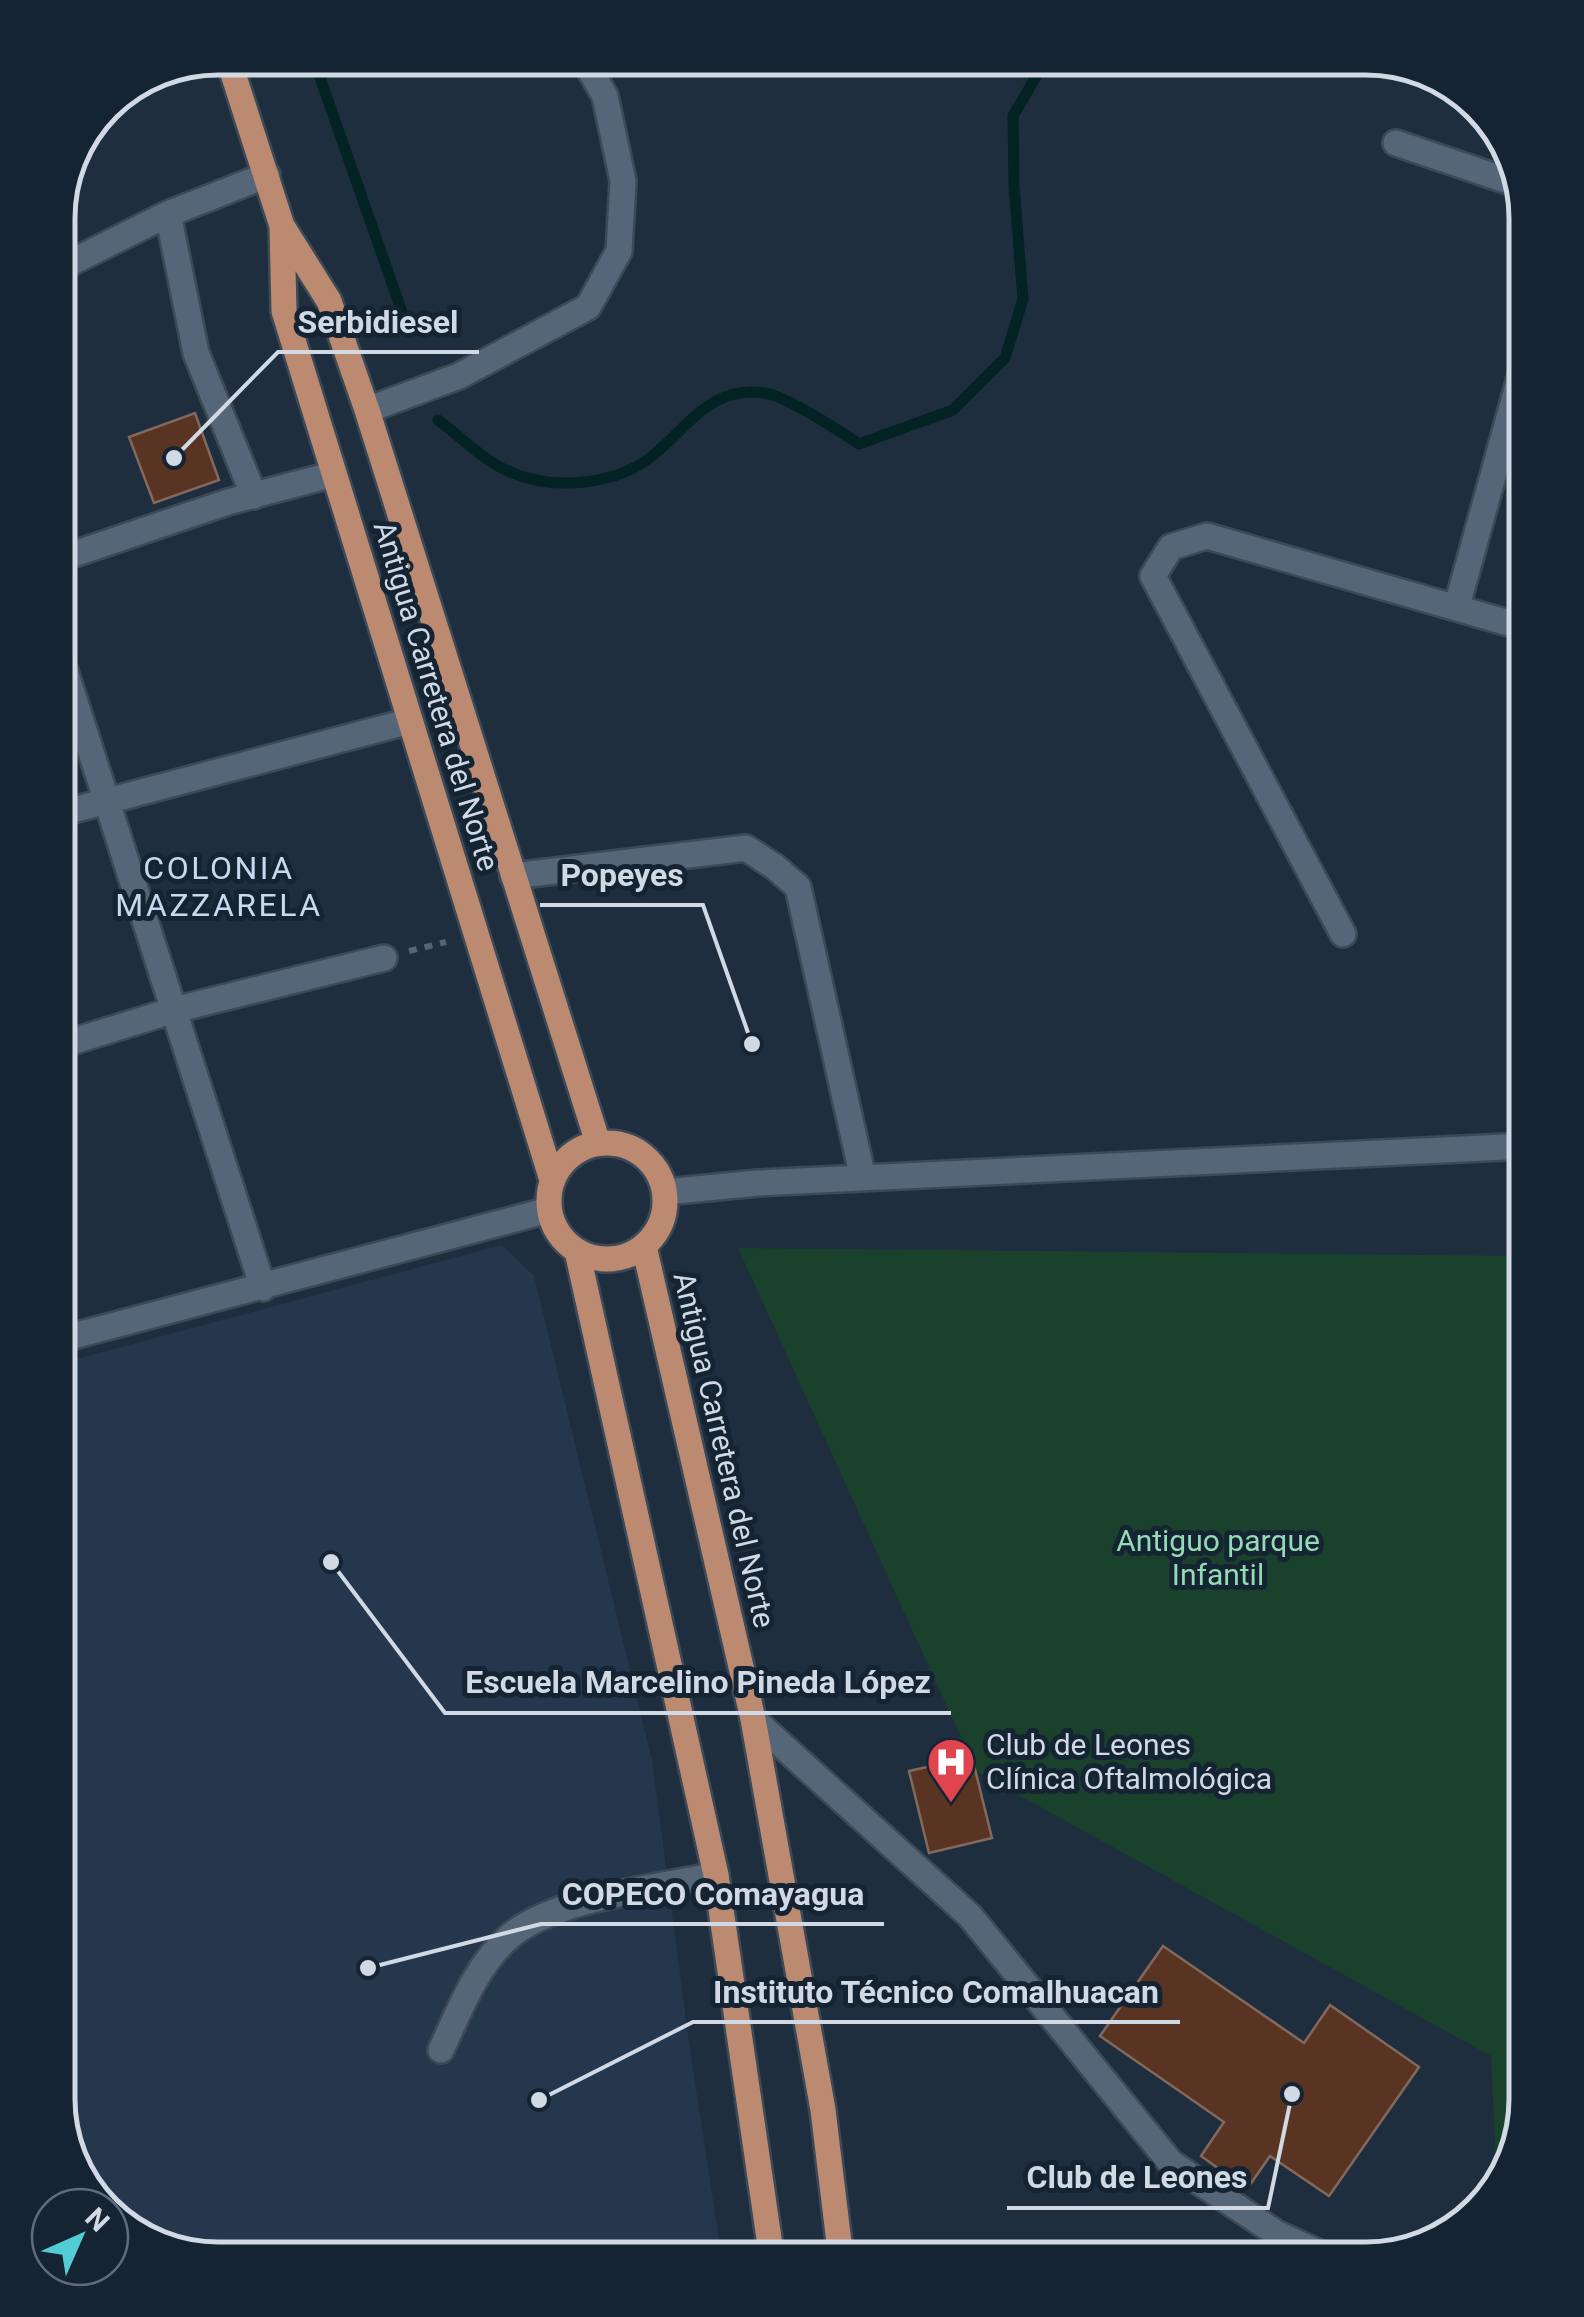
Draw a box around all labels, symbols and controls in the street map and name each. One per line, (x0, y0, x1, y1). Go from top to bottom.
callout: Serbidiesel (278, 290, 479, 352)
text: Serbidiesel (297, 303, 459, 341)
street label: Antigua Carretera del Norte (367, 517, 506, 875)
callout: Popeyes (540, 843, 703, 905)
district label: COLONIA MAZZARELA (115, 849, 323, 924)
text: Popeyes (560, 856, 684, 894)
street label: Antigua Carretera del Norte (666, 1269, 782, 1631)
park label: Antiguo parque Infantil (1116, 1523, 1320, 1592)
callout: Escuela Marcelino Pineda López (445, 1651, 951, 1713)
text: Escuela Marcelino Pineda López (465, 1663, 931, 1701)
place label: Club de Leones Clínica Oftalmológica (986, 1727, 1272, 1796)
hospital icon: Club de Leones Clínica Oftalmológica (925, 1736, 977, 1804)
callout: COPECO Comayagua (541, 1862, 884, 1924)
text: COPECO Comayagua (562, 1875, 864, 1913)
callout: Instituto Técnico Comalhuacan (693, 1960, 1180, 2022)
text: Instituto Técnico Comalhuacan (713, 1973, 1159, 2011)
callout: Club de Leones (1007, 2146, 1268, 2208)
text: Club de Leones (1027, 2158, 1247, 2196)
north arrow (30, 2187, 130, 2287)
text: N (79, 2201, 116, 2238)

